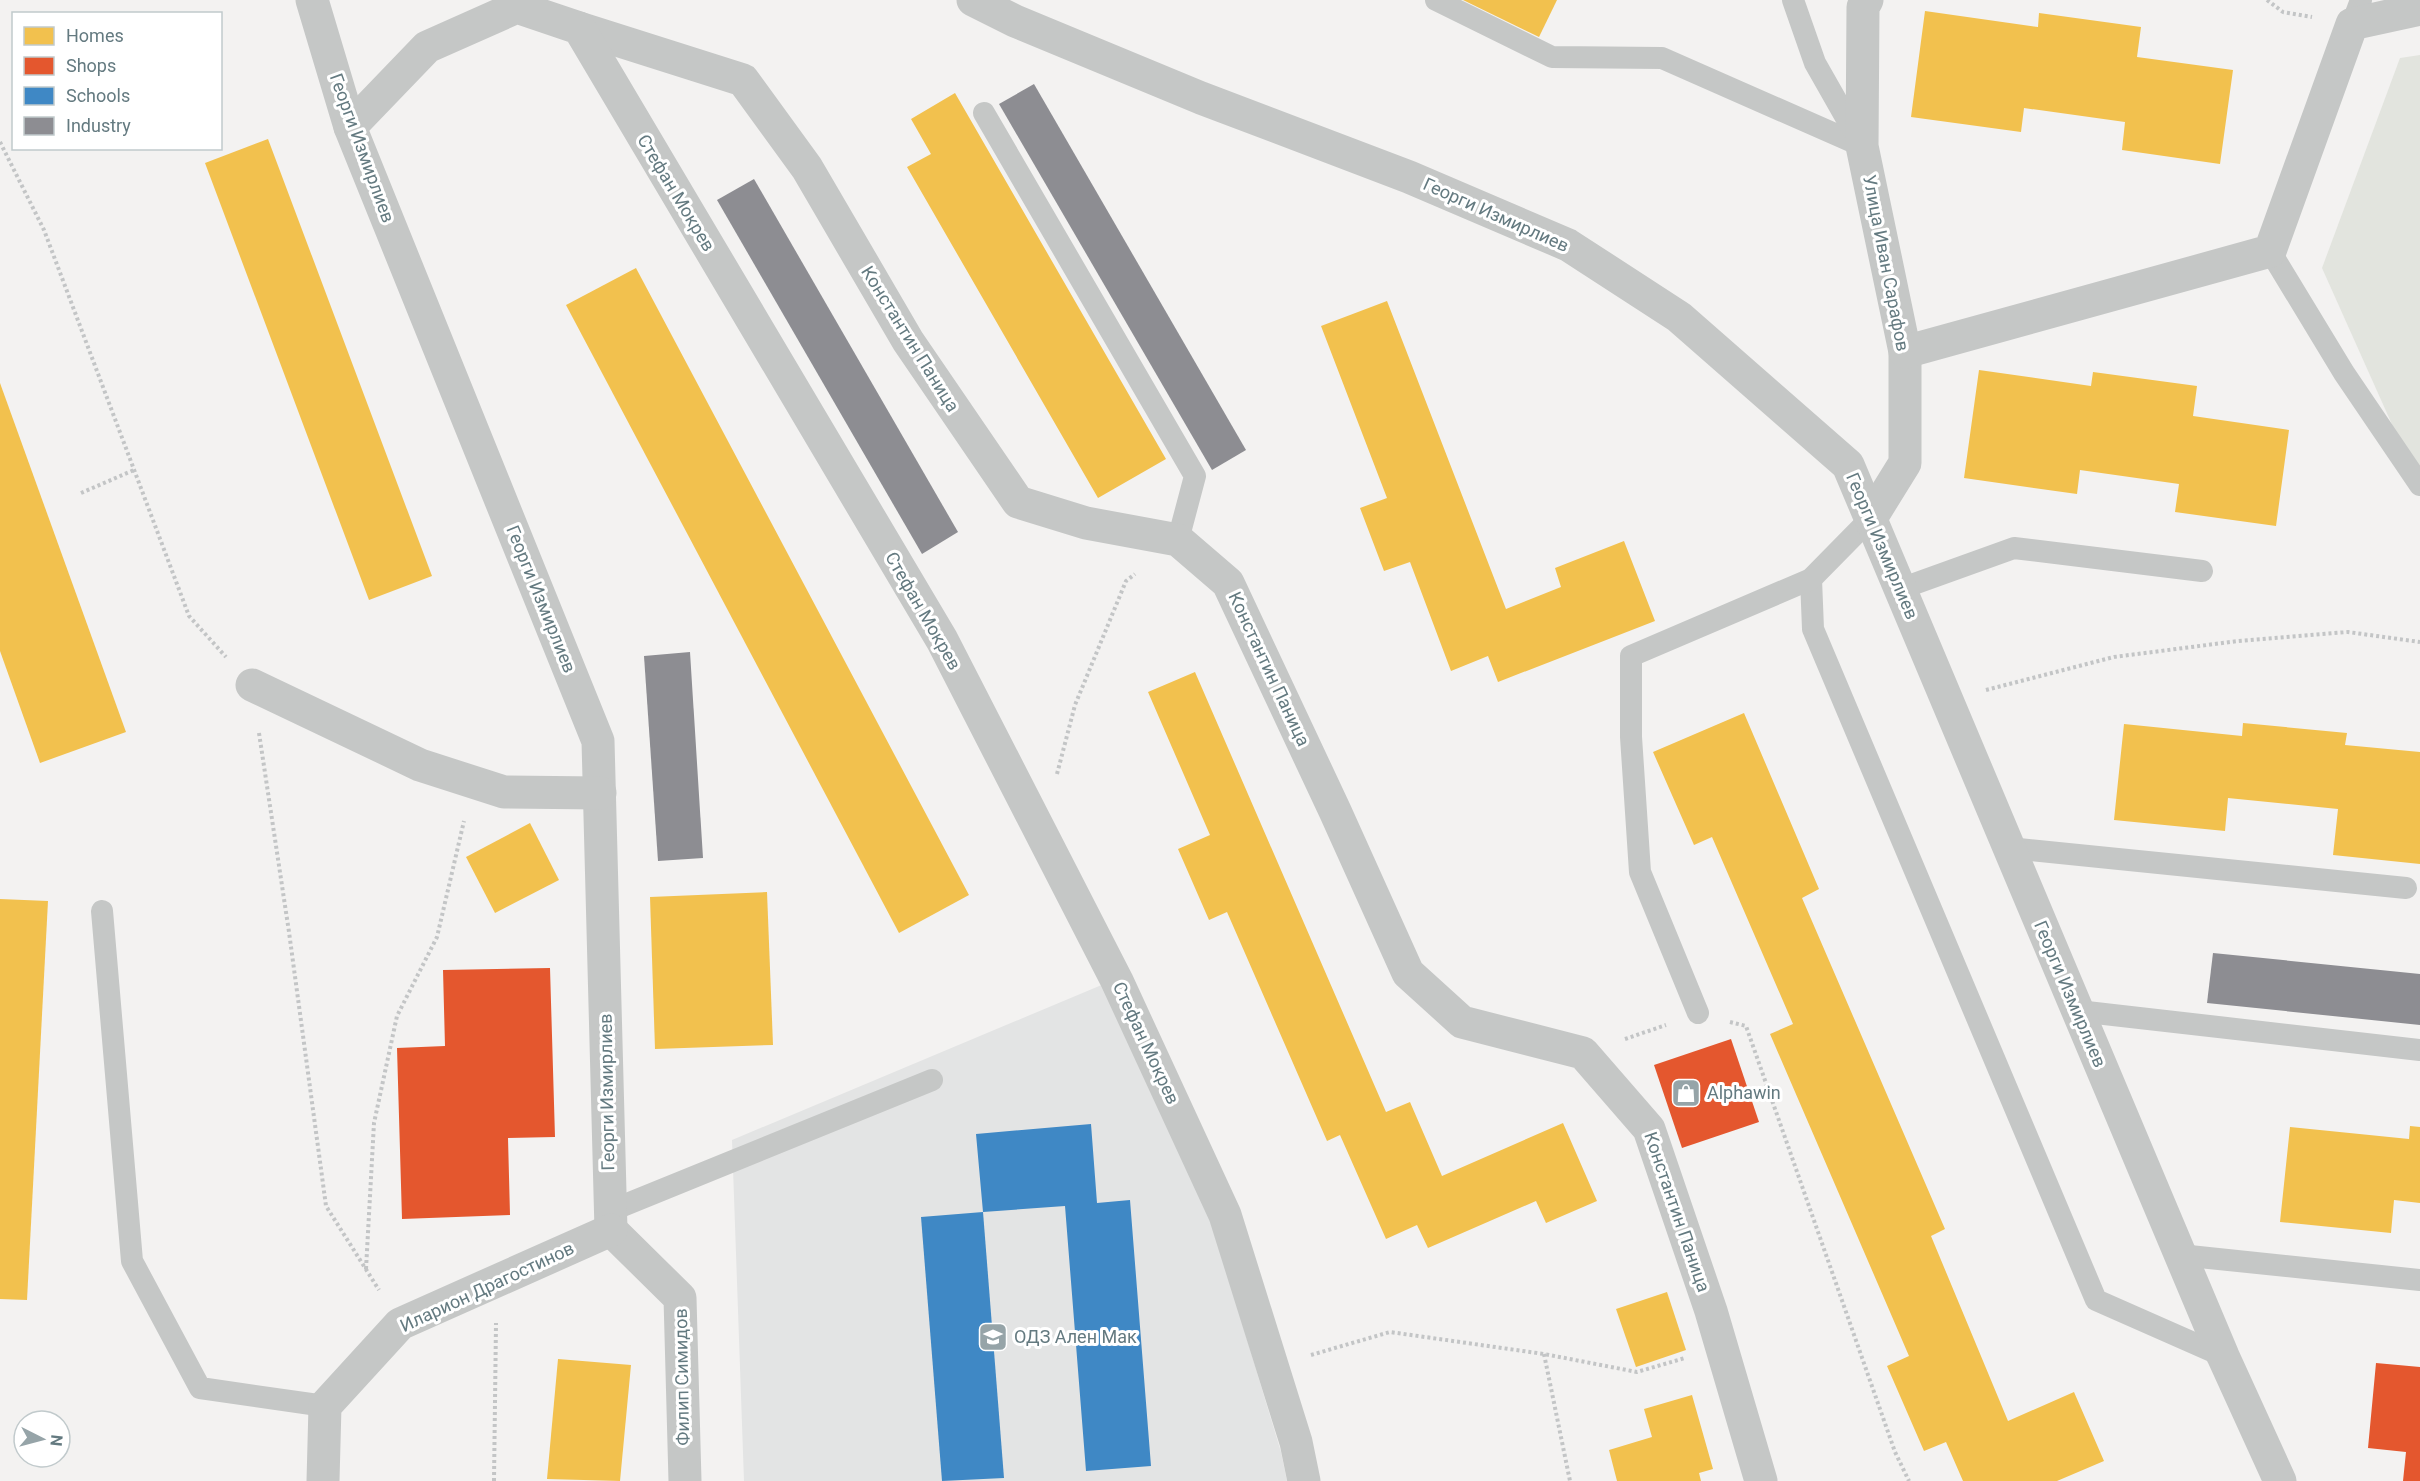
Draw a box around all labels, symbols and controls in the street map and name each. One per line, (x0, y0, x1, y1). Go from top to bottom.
legend (12, 12, 222, 150)
text: Homes (66, 25, 124, 46)
text: Shops (66, 55, 116, 76)
street label: Георги Измирлиев (326, 70, 399, 225)
text: Schools (66, 85, 130, 106)
text: Industry (66, 115, 131, 136)
street label: Стефан Мокрев (633, 131, 720, 255)
street label: Георги Измирлиев (1420, 173, 1572, 256)
street label: Улица Иван Сарафов (1859, 173, 1914, 353)
street label: Константин Паница (857, 262, 964, 415)
street label: Георги Измирлиев (1842, 469, 1923, 622)
street label: Георги Измирлиев (502, 522, 581, 676)
street label: Стефан Мокрев (881, 548, 966, 673)
street label: Константин Паница (1224, 588, 1314, 749)
street label: Георги Измирлиев (2030, 917, 2111, 1070)
street label: Стефан Мокрев (1109, 978, 1184, 1107)
street label: Георги Измирлиев (595, 1013, 618, 1171)
shop icon: Alphawin (1670, 1077, 1702, 1109)
place label: Alphawin (1707, 1082, 1781, 1103)
street label: Константин Паница (1640, 1129, 1715, 1295)
street label: Иларион Драгостинов (397, 1237, 577, 1336)
street label: Филип Симидов (670, 1308, 693, 1446)
school or university icon: ОДЗ Ален Мак (977, 1321, 1009, 1353)
place label: ОДЗ Ален Мак (1014, 1326, 1137, 1347)
north arrow (12, 1409, 72, 1469)
text: N (46, 1434, 66, 1447)

